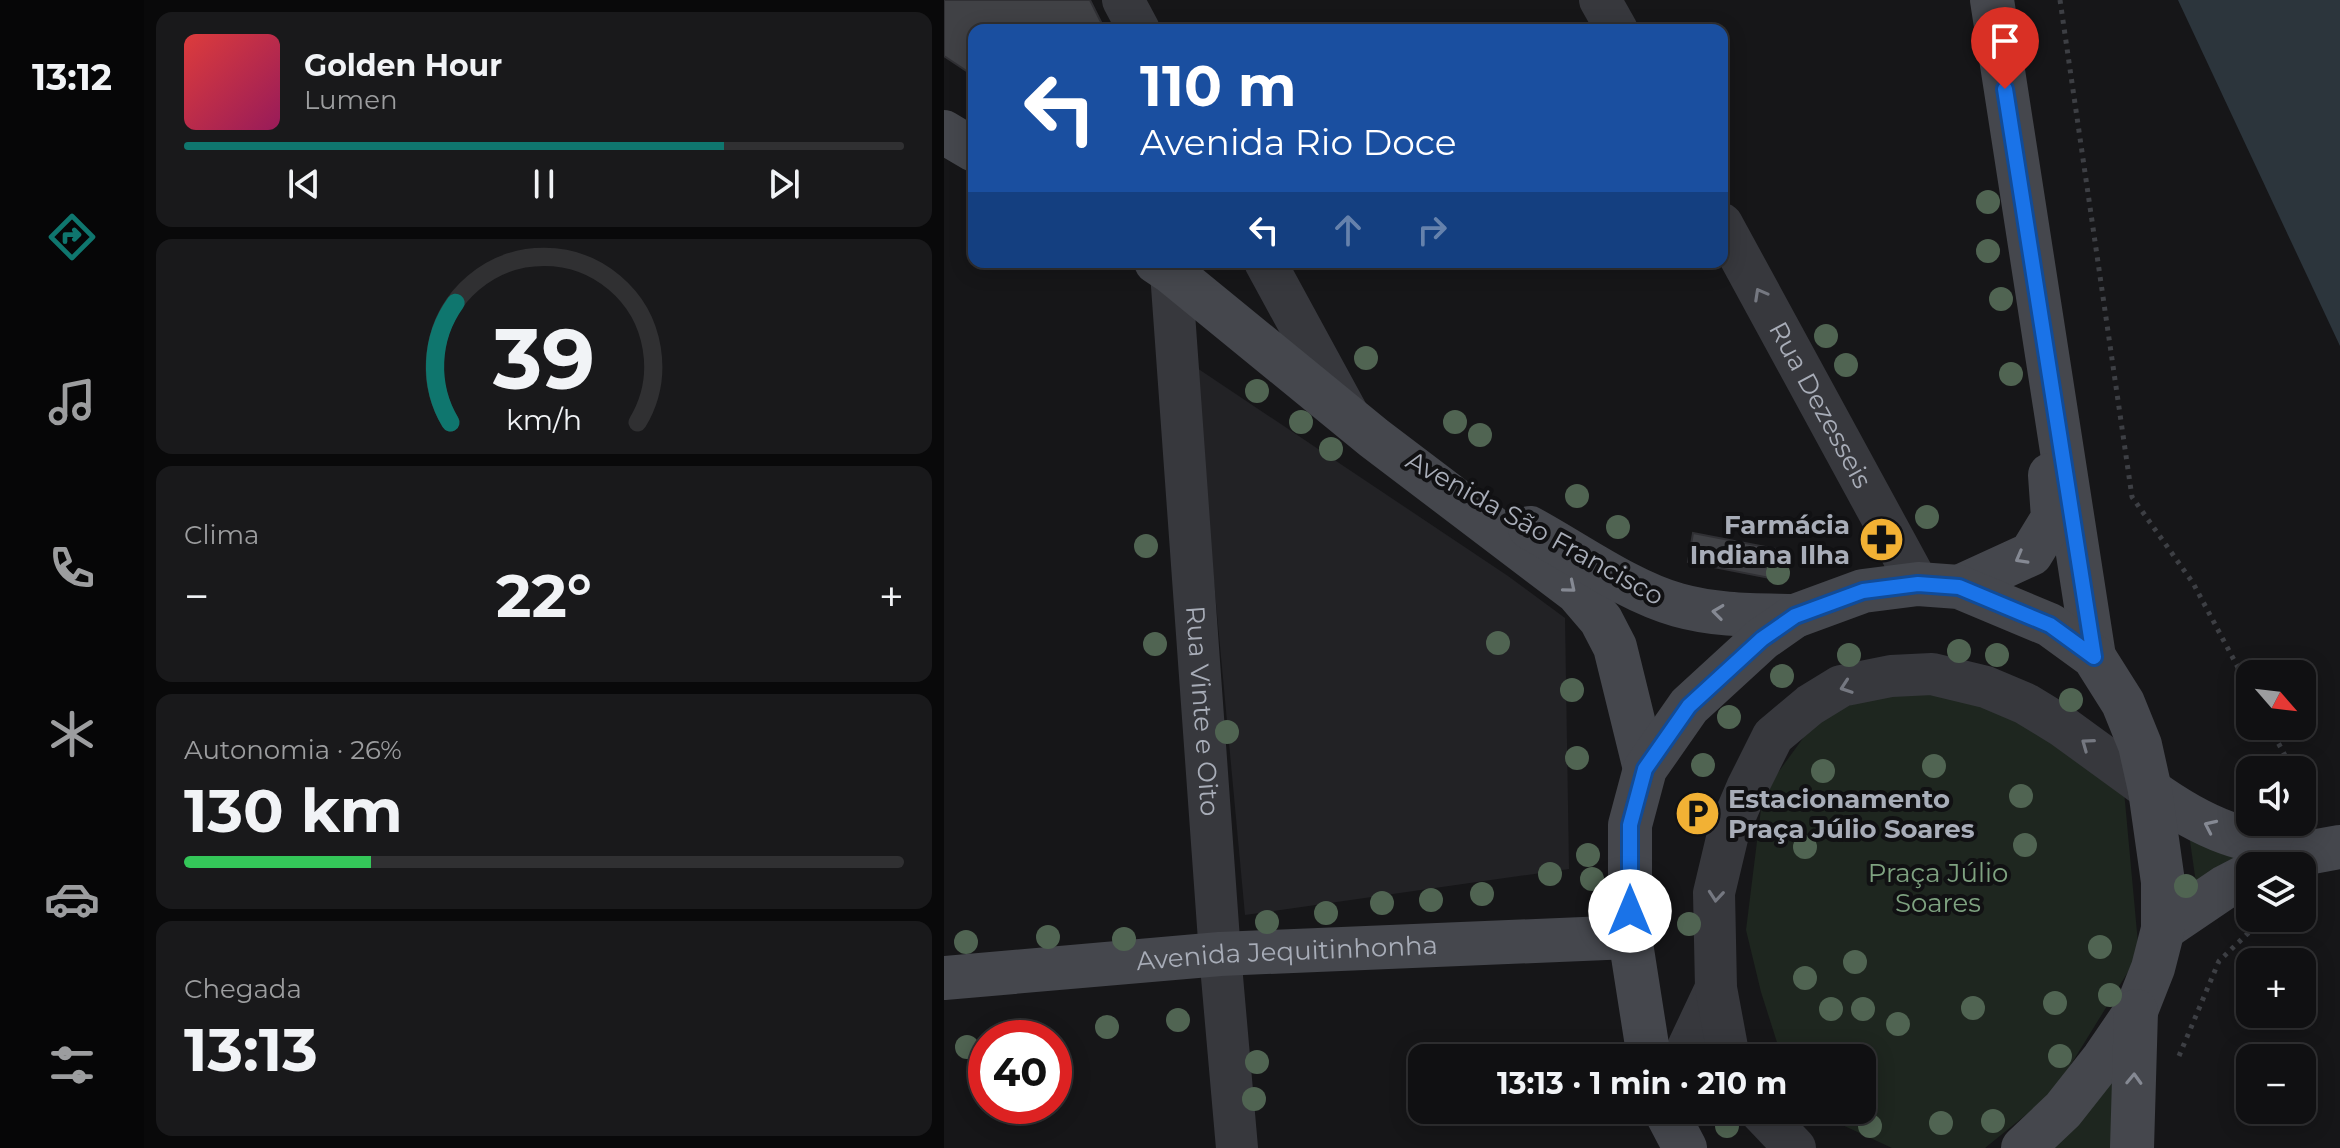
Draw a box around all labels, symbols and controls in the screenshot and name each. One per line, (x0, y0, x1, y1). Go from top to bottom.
pin (1971, 7, 2039, 89)
icon: arrive (1983, 19, 2027, 63)
text: Golden Hour (304, 47, 502, 84)
text: 110 m (1140, 52, 1297, 120)
text: 13:12 (32, 55, 112, 99)
icon: left (1008, 56, 1112, 160)
text: Lumen (304, 84, 397, 116)
text: Avenida Rio Doce (1140, 120, 1456, 164)
icon: previous (282, 162, 326, 206)
icon: pause (522, 162, 566, 206)
icon: next (762, 162, 806, 206)
icon: left (1242, 208, 1286, 252)
icon: ahead (1326, 208, 1370, 252)
icon: right (1410, 208, 1454, 252)
icon: directions (44, 209, 100, 265)
one-way arrow (1755, 288, 1770, 303)
text: 39 (492, 307, 595, 409)
street label: Rua Dezesseis (1762, 316, 1879, 494)
icon: music (44, 374, 100, 430)
text: km/h (506, 402, 582, 437)
street label: Avenida São Francisco (1401, 444, 1669, 612)
place label: Farmácia Indiana Ilha (1690, 509, 1850, 571)
pharmacy icon: Farmácia Indiana Ilha (1857, 516, 1905, 564)
text: Clima (184, 519, 259, 551)
icon: phone (44, 540, 100, 596)
one-way arrow (2015, 548, 2029, 563)
text: 22° (496, 559, 592, 632)
text: − (184, 569, 209, 623)
text: + (879, 569, 904, 623)
one-way arrow (1560, 577, 1575, 592)
one-way arrow (1711, 604, 1724, 621)
street label: Rua Vinte e Oito (1179, 605, 1226, 817)
north arrow (2236, 660, 2316, 740)
map controls (2236, 660, 2316, 1124)
one-way arrow (1840, 678, 1853, 694)
icon: climate (44, 706, 100, 762)
text: Autonomia · 26% (184, 734, 402, 766)
one-way arrow (2081, 740, 2096, 754)
button: sound (2236, 756, 2316, 836)
text: 130 km (184, 774, 403, 847)
place label: Estacionamento Praça Júlio Soares (1728, 783, 1975, 845)
parking icon: Estacionamento Praça Júlio Soares (1673, 790, 1721, 838)
one-way arrow (2203, 820, 2218, 836)
button: layers (2236, 852, 2316, 932)
park label: Praça Júlio Soares (1868, 857, 2008, 919)
position arrow (1588, 869, 1672, 953)
icon: car (44, 871, 100, 927)
one-way arrow (1708, 890, 1725, 903)
street label: Avenida Jequitinhonha (1135, 929, 1438, 977)
button: + (2236, 948, 2316, 1028)
text: Chegada (184, 973, 302, 1005)
text: 13:13 (184, 1013, 318, 1086)
speed limit sign: 40 (968, 1020, 1072, 1124)
icon: filters (44, 1037, 100, 1093)
button: − (2236, 1044, 2316, 1124)
text: 13:13 · 1 min · 210 m (1497, 1065, 1787, 1102)
one-way arrow (2126, 1072, 2143, 1085)

